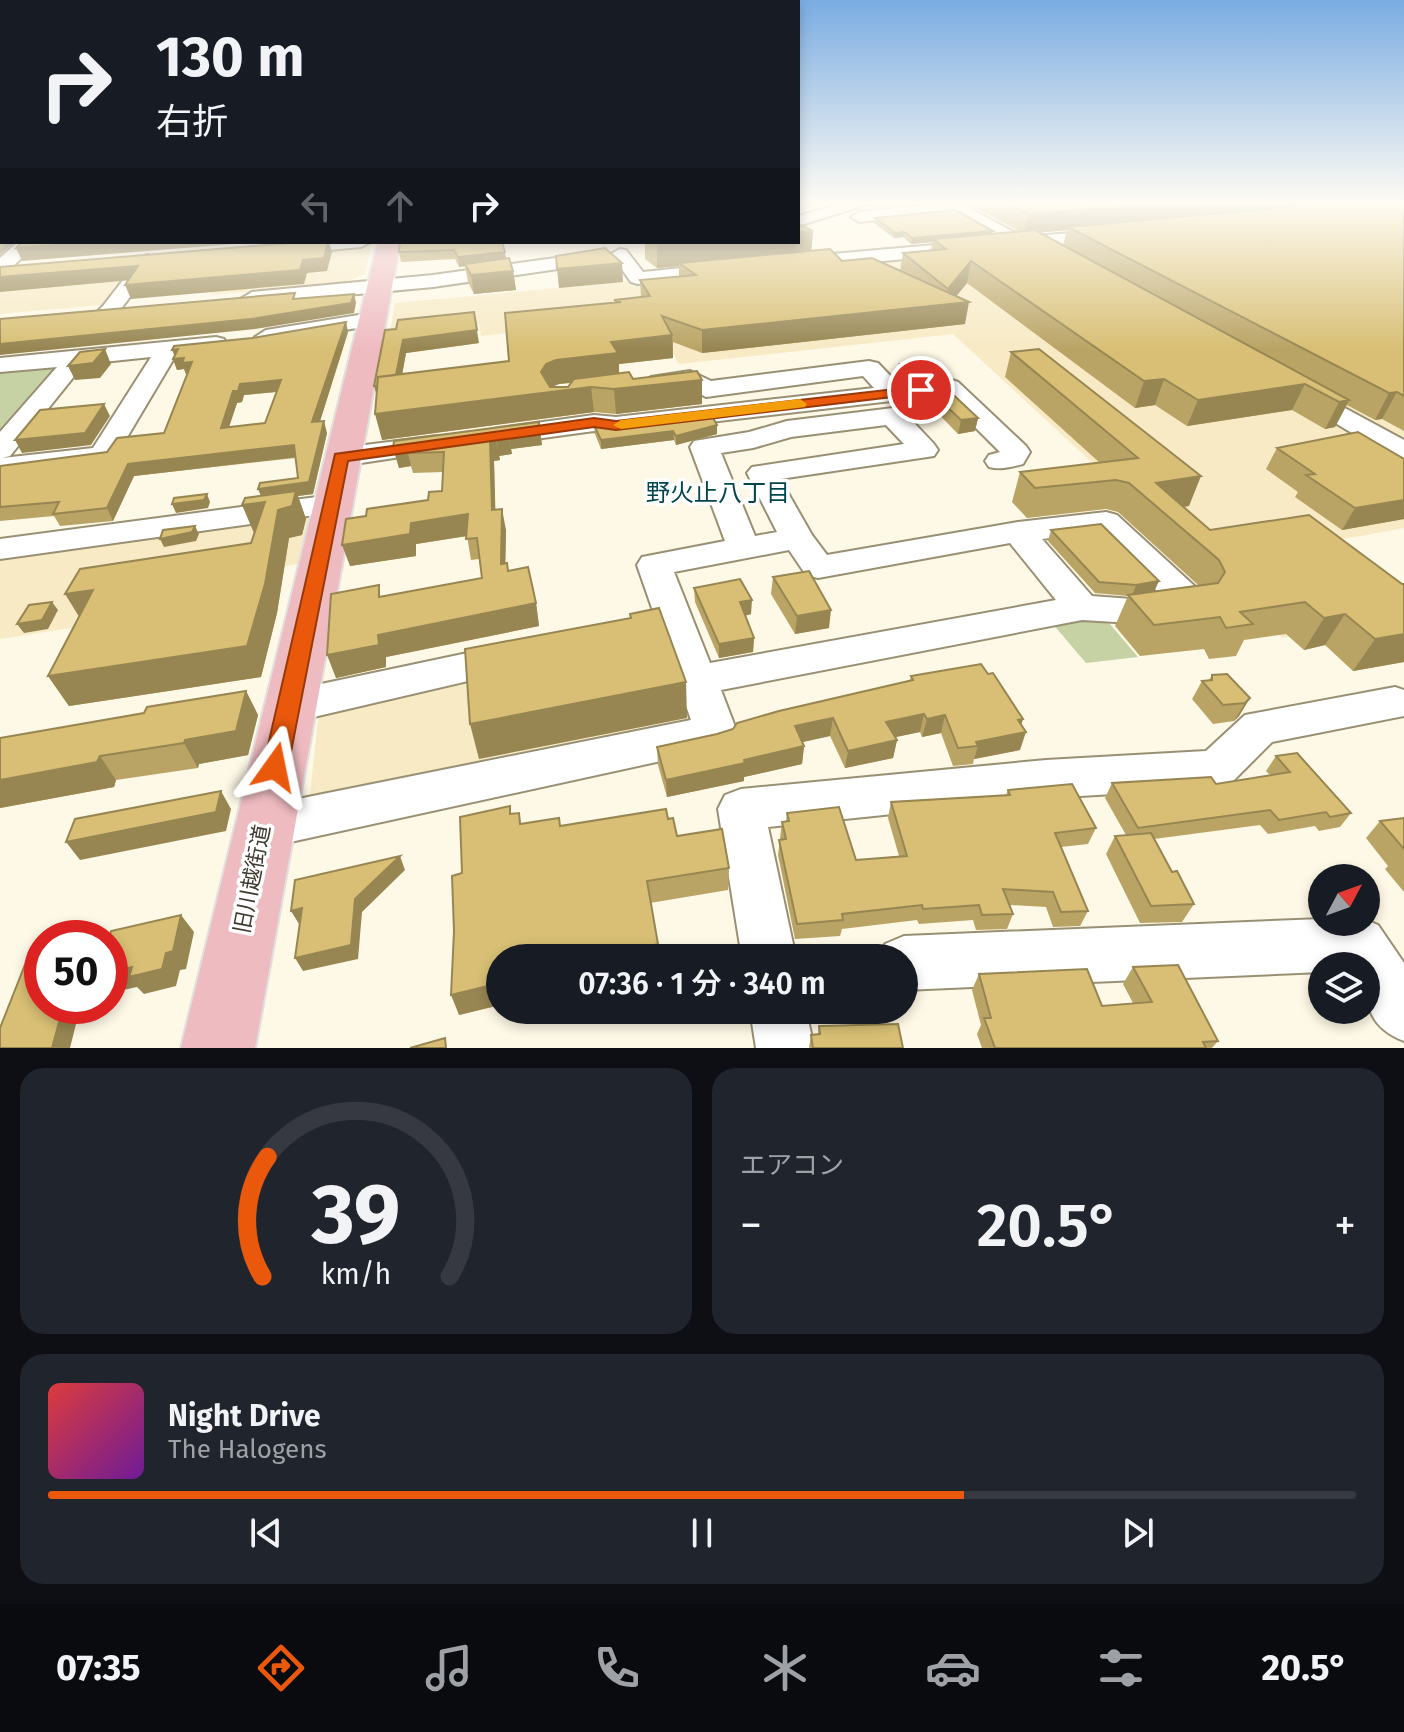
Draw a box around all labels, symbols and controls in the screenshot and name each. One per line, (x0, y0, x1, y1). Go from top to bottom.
text: 130 m (156, 24, 304, 91)
icon: right (24, 32, 128, 136)
text: 右折 (156, 100, 228, 144)
icon: left (294, 184, 338, 228)
icon: ahead (378, 184, 422, 228)
icon: right (462, 184, 506, 228)
pin (887, 356, 955, 424)
icon: arrive (899, 368, 943, 412)
district label: 野火止八丁目 (646, 479, 790, 507)
position arrow (233, 725, 317, 809)
street label: 旧川越街道 (228, 822, 276, 936)
north arrow (1308, 864, 1380, 936)
map controls (1308, 864, 1380, 1024)
speed limit sign: 50 (24, 920, 128, 1024)
button: layers (1308, 952, 1380, 1024)
text: 07:36 · 1 分 · 340 m (578, 966, 826, 1002)
text: エアコン (740, 1150, 844, 1181)
text: 39 (311, 1165, 400, 1265)
text: 20.5° (977, 1190, 1119, 1262)
text: − (740, 1199, 762, 1252)
text: + (1334, 1199, 1356, 1252)
text: km/h (321, 1257, 391, 1292)
text: Night Drive (168, 1398, 321, 1434)
text: The Halogens (168, 1434, 327, 1465)
icon: previous (244, 1511, 288, 1555)
icon: pause (680, 1511, 724, 1555)
icon: next (1116, 1511, 1160, 1555)
icon: directions (253, 1640, 309, 1696)
icon: music (421, 1640, 477, 1696)
icon: phone (589, 1640, 645, 1696)
icon: climate (757, 1640, 813, 1696)
icon: car (925, 1640, 981, 1696)
icon: filters (1093, 1640, 1149, 1696)
text: 07:35 (56, 1646, 140, 1690)
text: 20.5° (1261, 1646, 1348, 1690)

